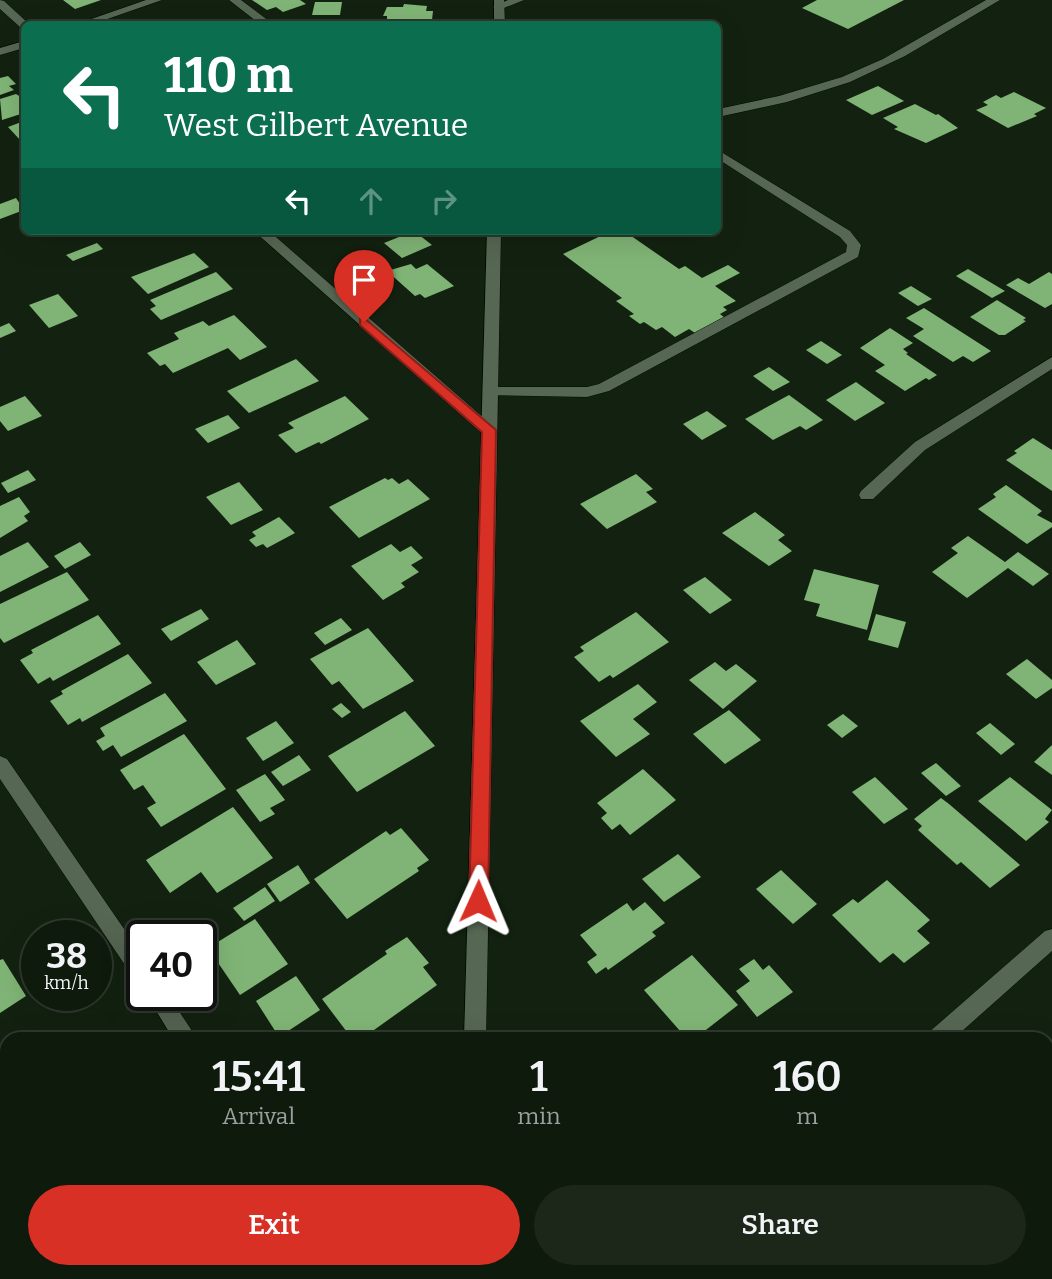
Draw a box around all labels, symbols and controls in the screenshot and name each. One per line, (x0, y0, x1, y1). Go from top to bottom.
text: 110 m (164, 46, 293, 105)
icon: left (49, 49, 140, 140)
text: West Gilbert Avenue (164, 106, 468, 144)
icon: left (279, 182, 317, 220)
icon: ahead (352, 182, 390, 220)
icon: right (425, 182, 463, 220)
pin (334, 250, 394, 322)
icon: arrive (345, 261, 383, 299)
position arrow (441, 864, 515, 938)
speed limit sign: 40 (126, 920, 217, 1011)
text: 38 (46, 935, 87, 977)
text: km/h (44, 972, 89, 994)
text: 15:41 (212, 1052, 305, 1102)
text: 1 (530, 1052, 548, 1102)
text: 160 (773, 1052, 842, 1102)
text: Arrival (222, 1102, 295, 1130)
text: min (517, 1102, 561, 1130)
text: m (796, 1102, 818, 1130)
button: Exit (28, 1185, 520, 1265)
button: Share (534, 1185, 1026, 1265)

